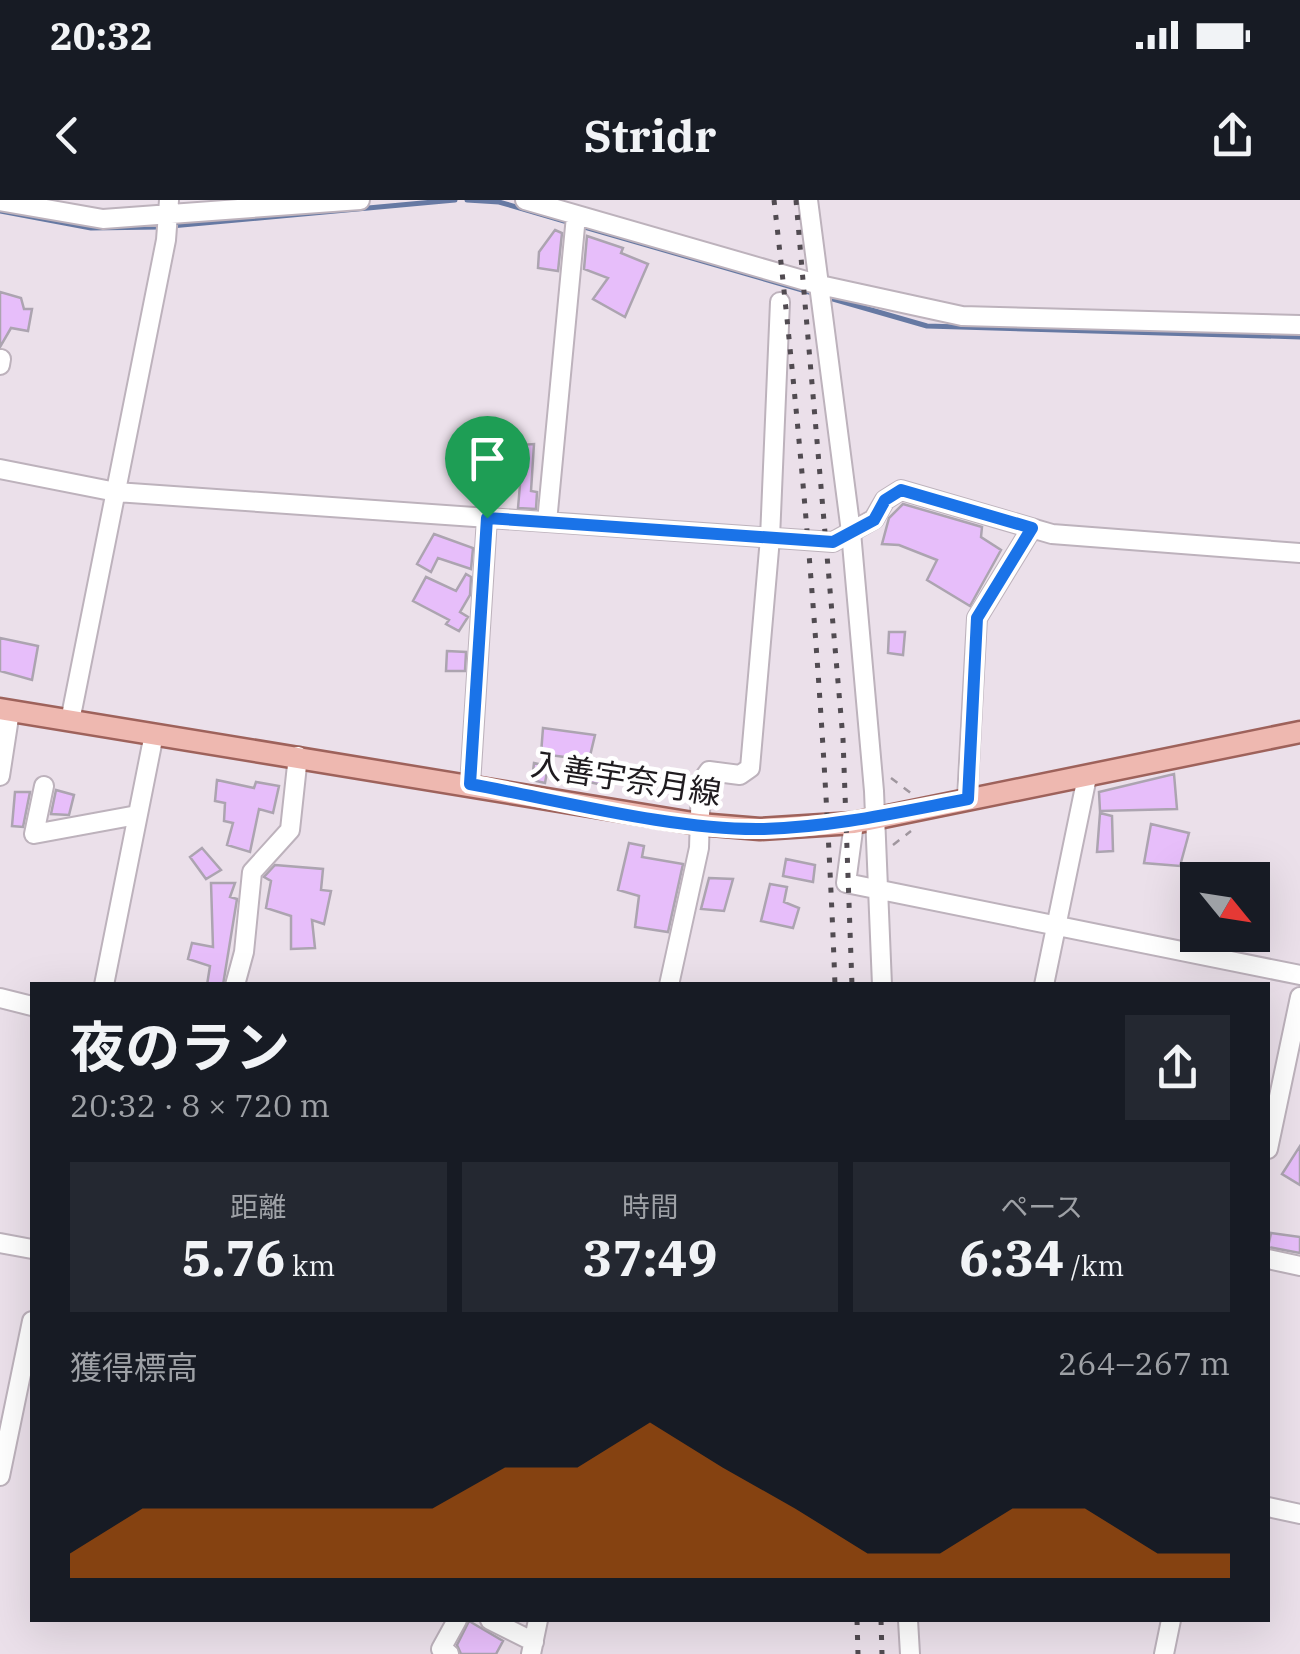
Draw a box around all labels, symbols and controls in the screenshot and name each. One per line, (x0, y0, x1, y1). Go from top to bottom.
text: 20:32 (50, 11, 153, 60)
text: Stridr (584, 106, 716, 164)
icon: back (40, 108, 95, 163)
icon: share (1205, 108, 1260, 163)
pin (445, 416, 530, 519)
icon: arrive (460, 431, 515, 486)
street label: 入善宇奈月線 (528, 742, 724, 814)
north arrow (1180, 862, 1270, 952)
map controls (1180, 862, 1270, 952)
text: 夜のラン (70, 1011, 290, 1082)
button: share (1125, 1015, 1230, 1120)
text: 20:32 · 8 × 720 m (70, 1084, 330, 1126)
text: 距離 (230, 1188, 286, 1225)
text: 時間 (622, 1188, 678, 1225)
text: ペース (1000, 1188, 1083, 1225)
text: 5.76 (182, 1225, 286, 1290)
text: 37:49 (582, 1225, 718, 1290)
text: 6:34 (959, 1225, 1064, 1290)
text: km (286, 1247, 335, 1284)
text: /km (1064, 1247, 1124, 1284)
text: 264–267 m (1058, 1342, 1230, 1384)
text: 獲得標高 (70, 1346, 198, 1388)

